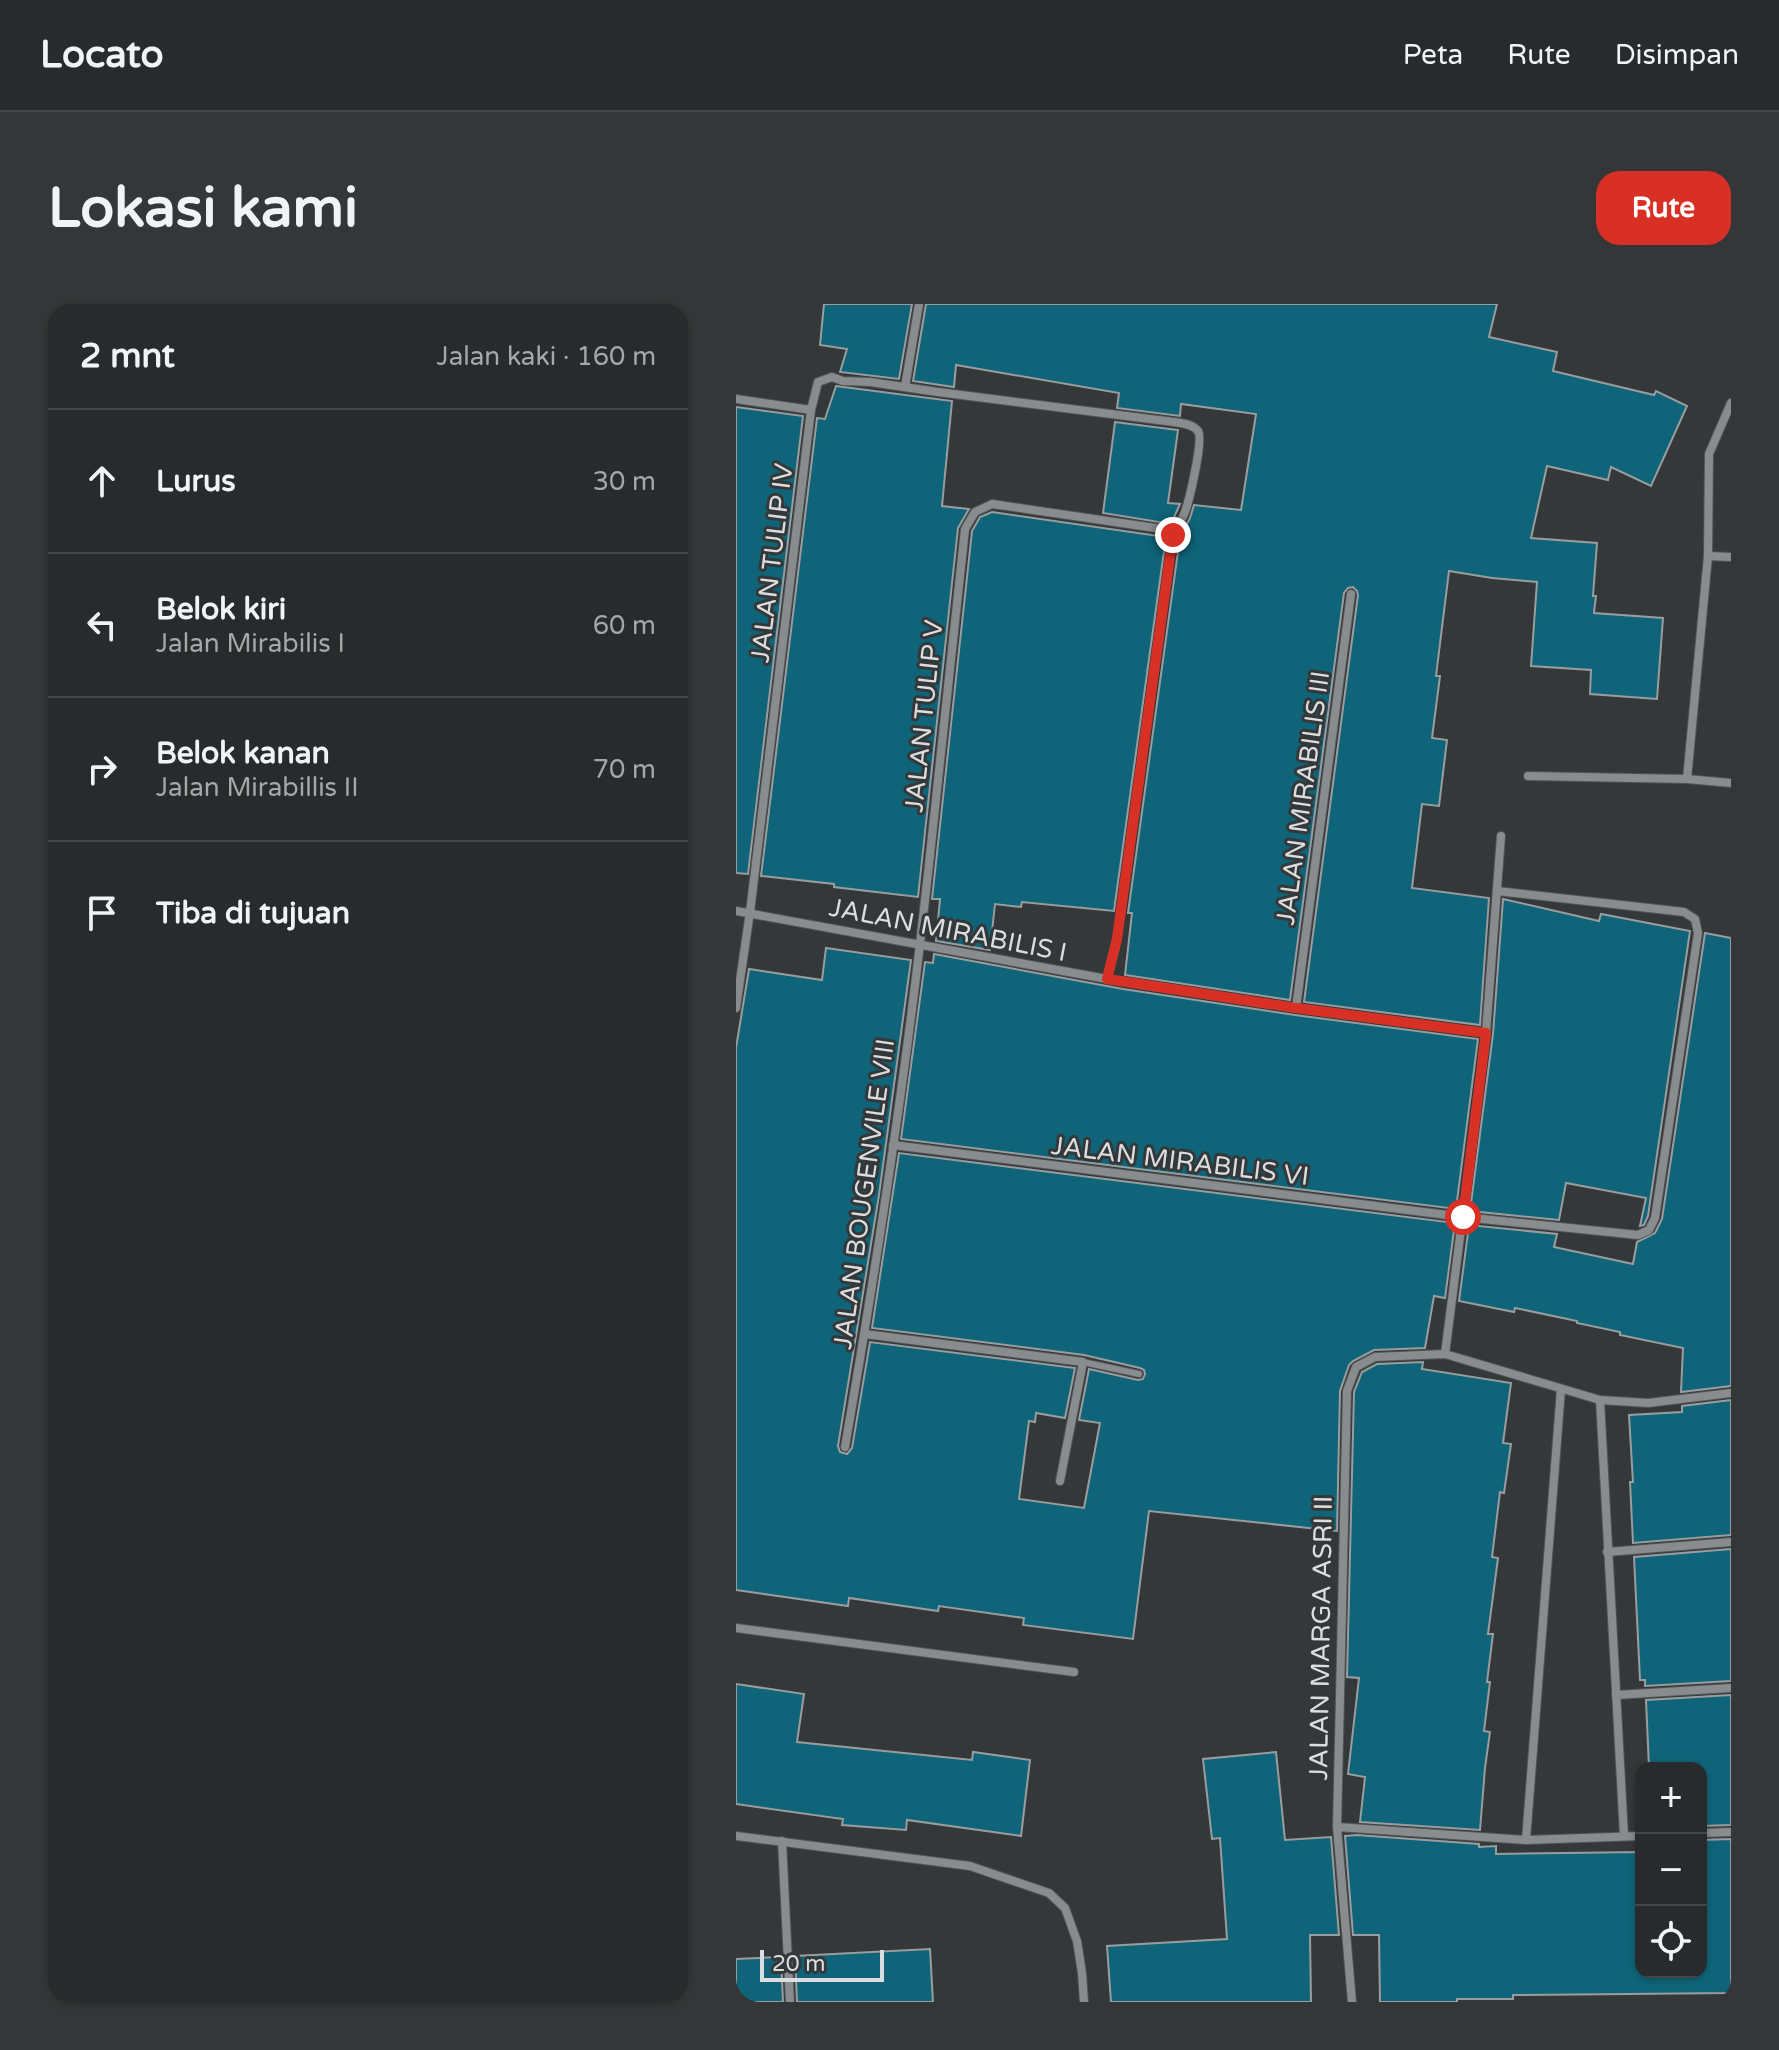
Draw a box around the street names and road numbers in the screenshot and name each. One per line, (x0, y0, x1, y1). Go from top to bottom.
street label: JALAN TULIP IV (744, 462, 800, 664)
street label: JALAN TULIP V (898, 618, 950, 814)
street label: JALAN MIRABILIS III (1270, 669, 1336, 927)
street label: JALAN MIRABILIS I (827, 892, 1069, 968)
street label: JALAN BOUGENVILE VIII (827, 1037, 901, 1351)
street label: JALAN MIRABILIS VI (1049, 1130, 1311, 1192)
street label: JALAN MARGA ASRI II (1303, 1495, 1339, 1781)

